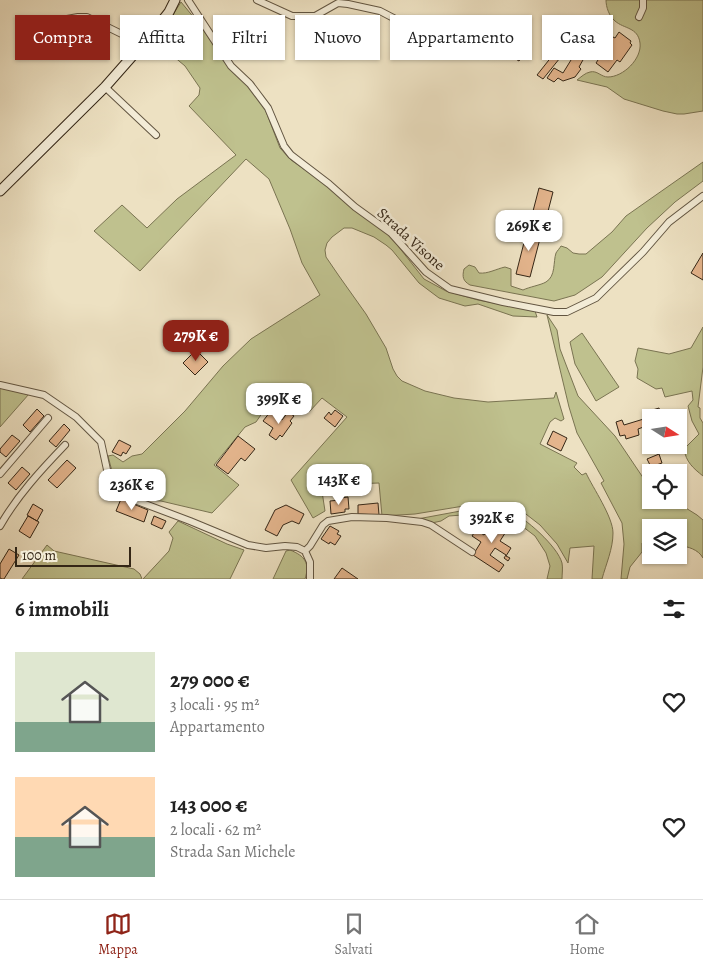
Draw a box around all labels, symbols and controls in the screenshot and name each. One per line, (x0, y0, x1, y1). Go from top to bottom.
chip: Compra (15, 15, 110, 60)
chip: Affitta (120, 15, 203, 60)
chip: Filtri (213, 15, 285, 60)
chip: Nuovo (295, 15, 380, 60)
chip: Appartamento (390, 15, 532, 60)
chip: Casa (542, 15, 613, 60)
street label: Strada Visone (373, 203, 449, 275)
pin: 269K € (488, 210, 570, 252)
text: 269K € (506, 215, 552, 237)
pin: 279K € (155, 320, 237, 362)
text: 279K € (174, 325, 218, 347)
pin: 399K € (238, 382, 320, 425)
text: 399K € (257, 388, 301, 410)
north arrow (642, 409, 688, 454)
map controls (642, 409, 687, 564)
pin: 143K € (298, 464, 380, 506)
button: locate (642, 464, 687, 509)
pin: 236K € (91, 468, 173, 511)
text: 143K € (318, 469, 360, 491)
text: 236K € (110, 474, 154, 496)
pin: 392K € (451, 502, 533, 544)
text: 392K € (470, 507, 514, 529)
button: layers (642, 519, 687, 564)
scale bar (15, 544, 131, 567)
text: 100 m (22, 546, 56, 565)
text: 6 immobili (15, 595, 109, 623)
icon: filters (660, 595, 688, 623)
text: 279 000 € (170, 666, 250, 694)
icon: home (55, 672, 115, 732)
icon: heart (660, 688, 688, 716)
text: 3 locali · 95 m² (170, 694, 260, 716)
text: Appartamento (170, 716, 265, 738)
text: 143 000 € (170, 791, 247, 819)
icon: home (55, 797, 115, 857)
icon: heart (660, 813, 688, 841)
text: 2 locali · 62 m² (170, 819, 261, 841)
text: Strada San Michele (170, 841, 295, 863)
tab: Mappa (98, 910, 138, 959)
tab: Salvati (335, 910, 373, 959)
tab: Home (569, 910, 605, 959)

